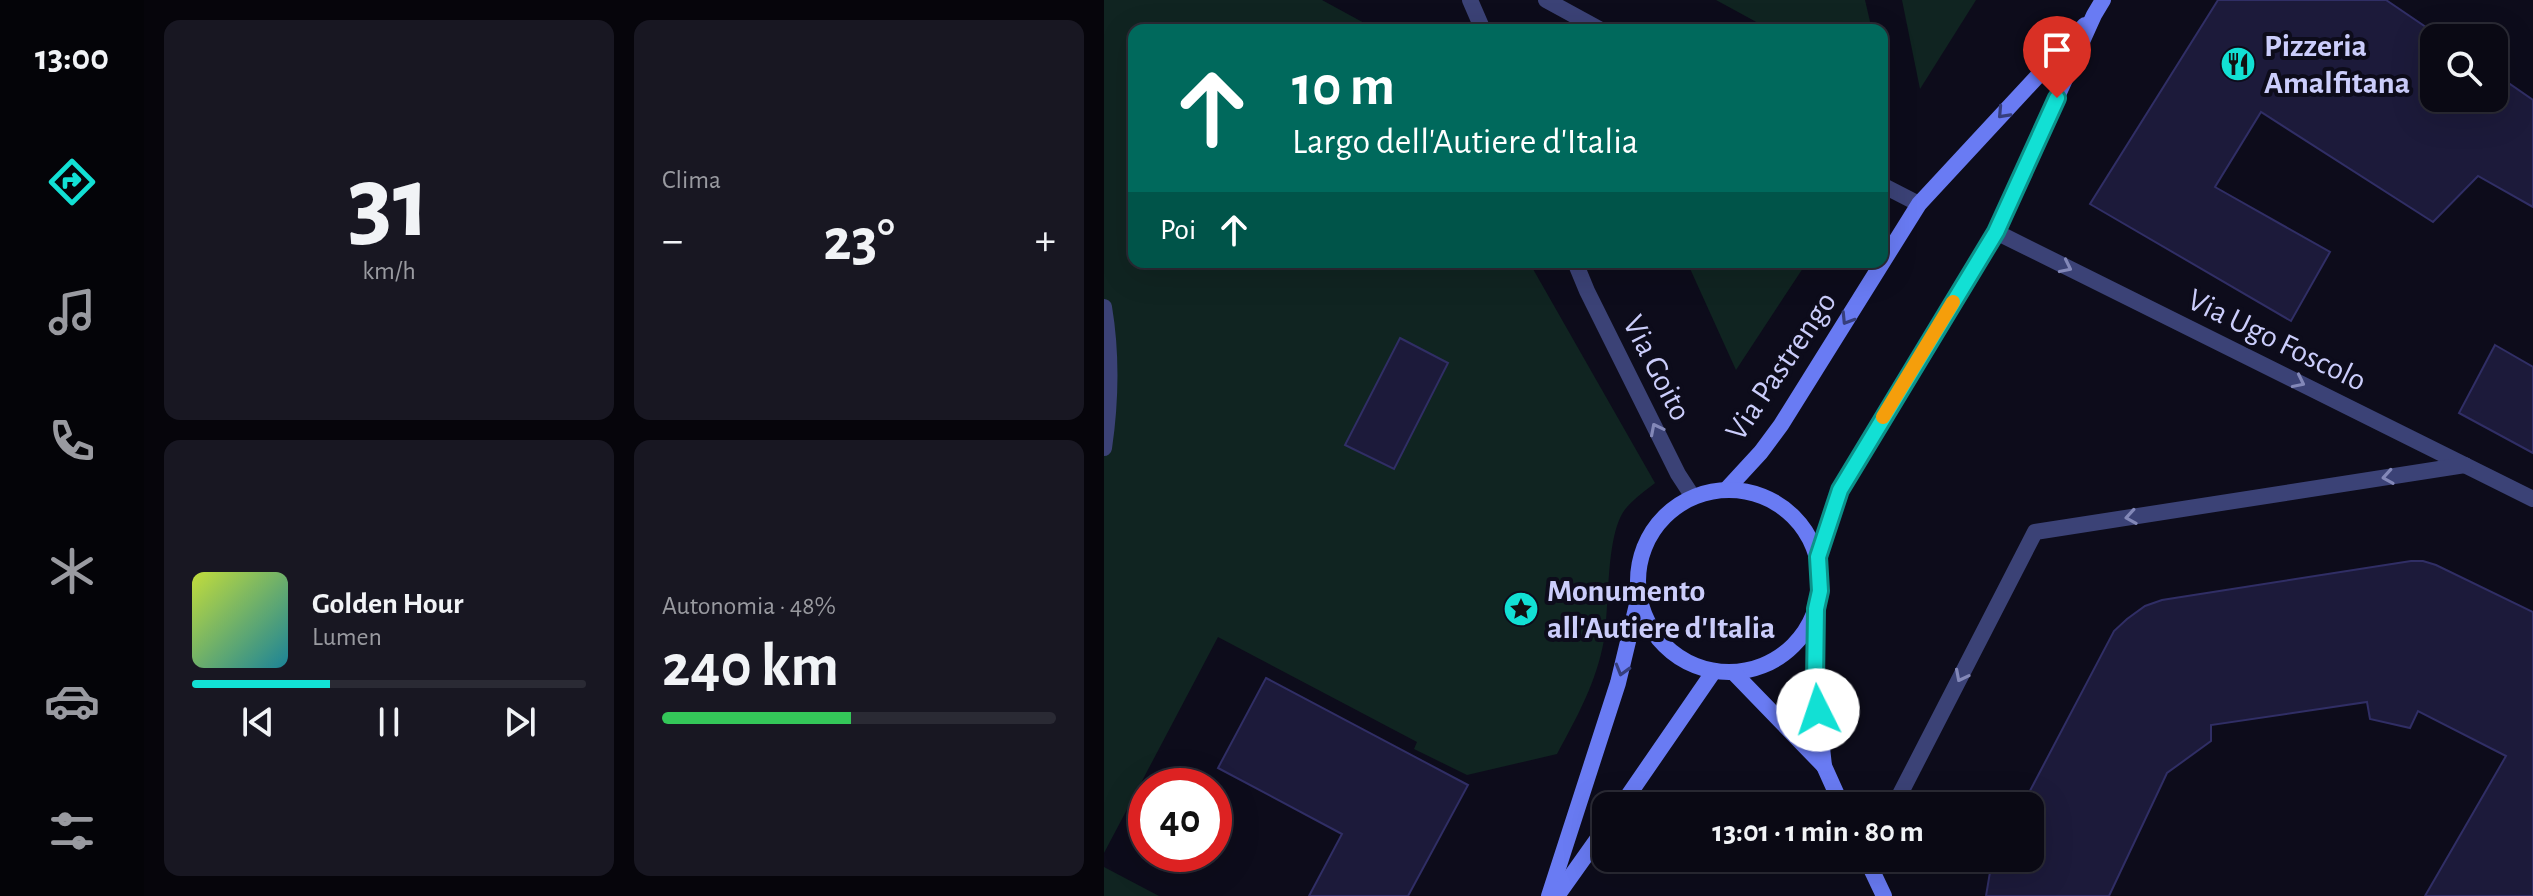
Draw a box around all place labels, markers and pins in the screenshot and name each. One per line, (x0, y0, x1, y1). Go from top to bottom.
pin (2023, 16, 2091, 98)
place label: Pizzeria Amalfitana (2264, 30, 2410, 99)
restaurant icon: Pizzeria Amalfitana (2219, 45, 2257, 83)
place label: Monumento all'Autiere d'Italia (1547, 575, 1776, 644)
place icon: Monumento all'Autiere d'Italia (1502, 590, 1540, 628)

